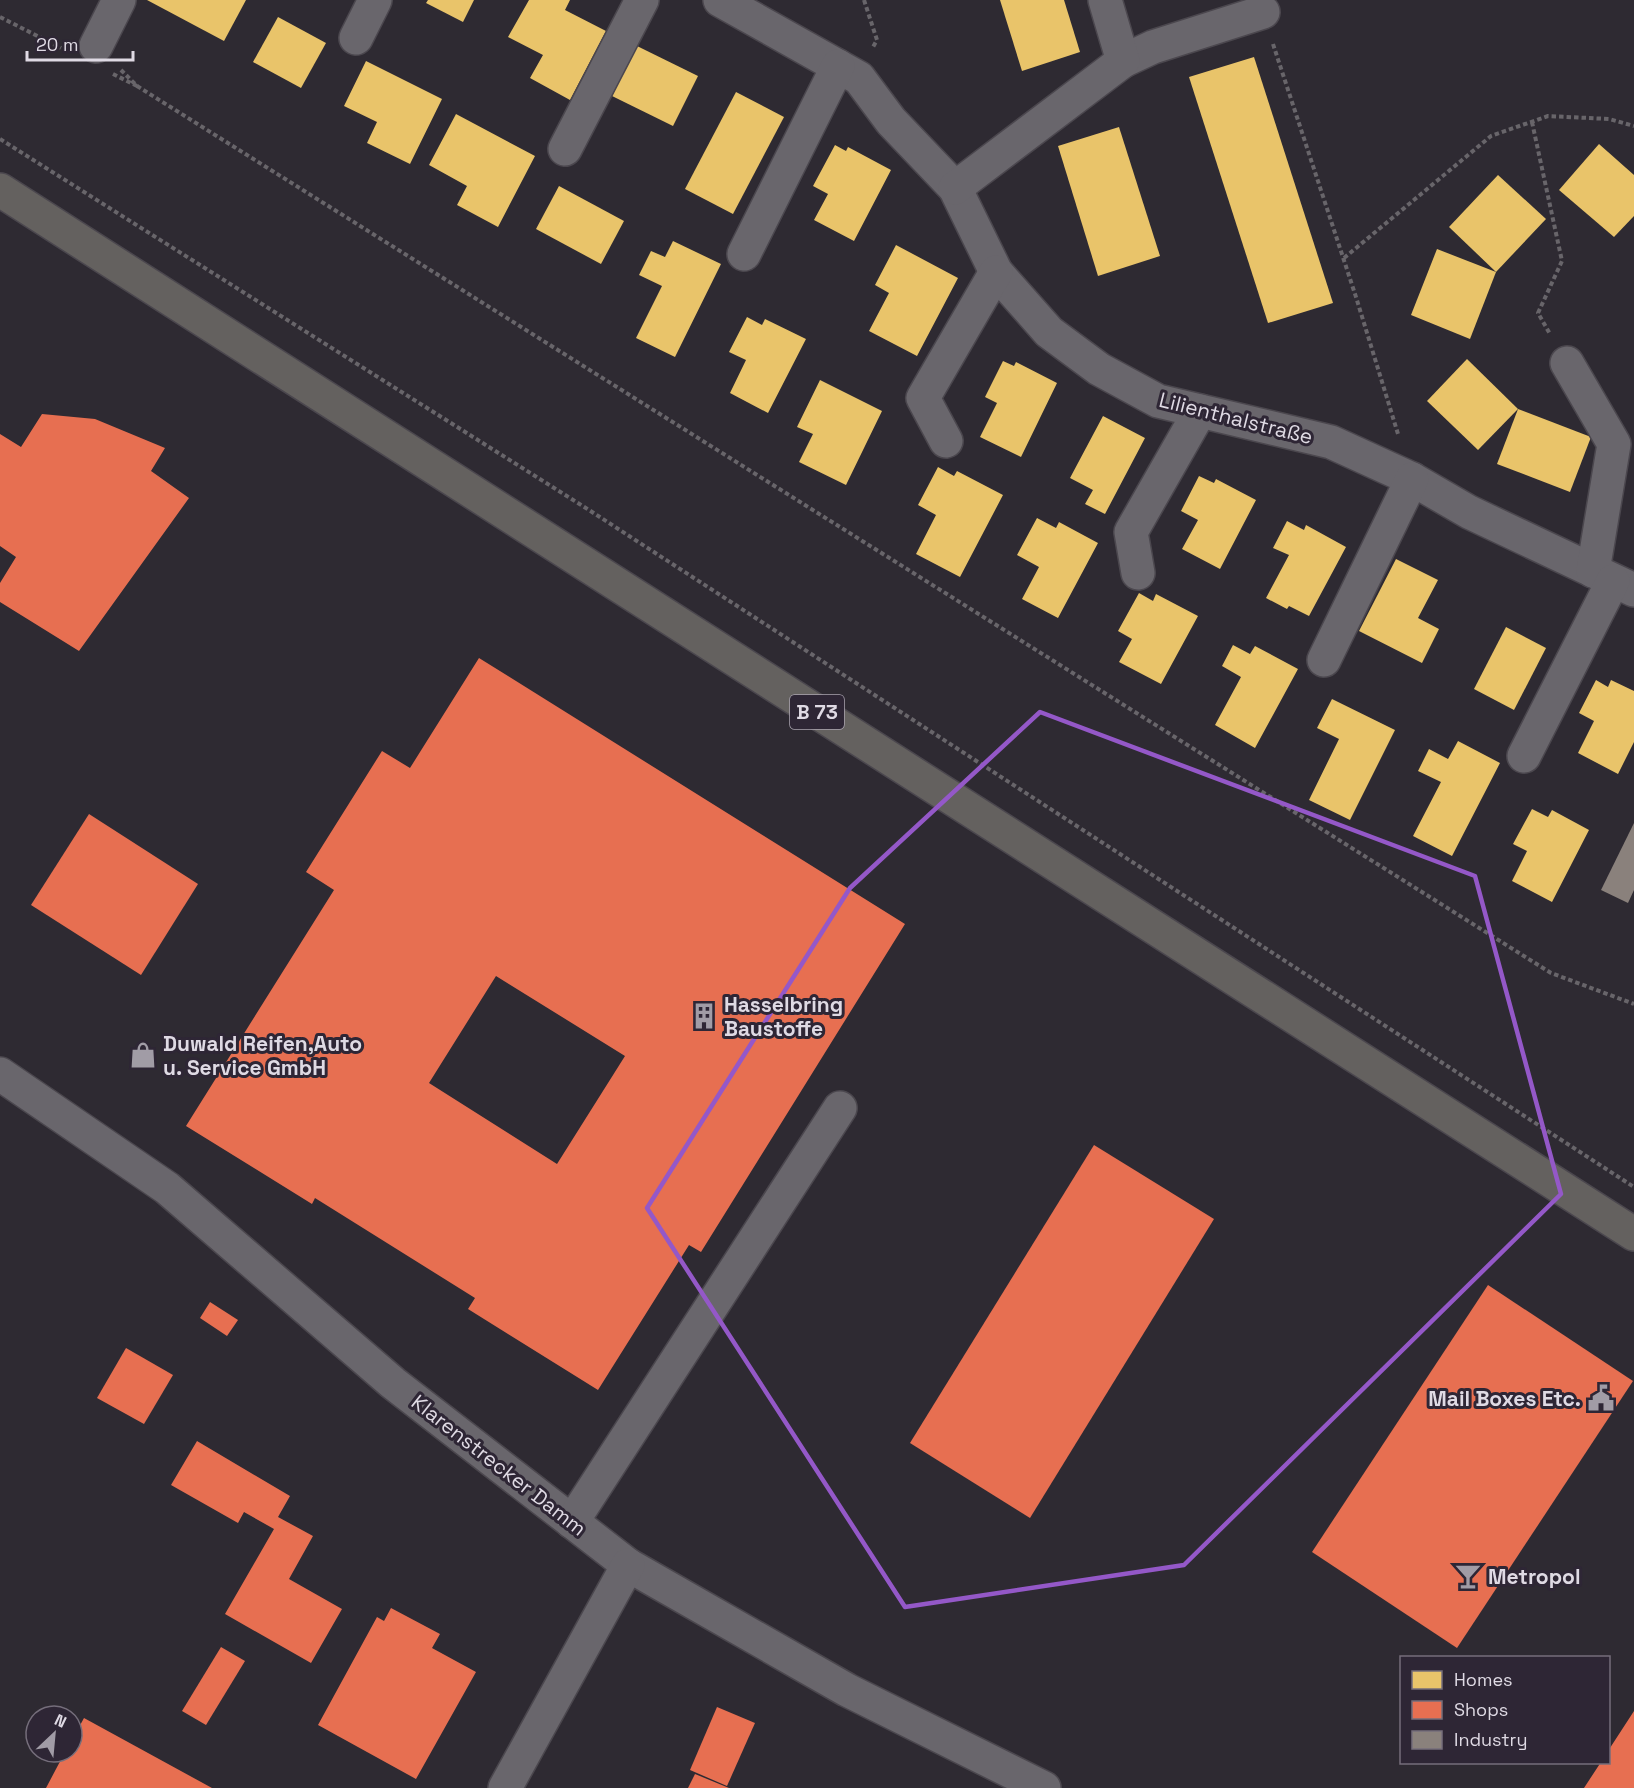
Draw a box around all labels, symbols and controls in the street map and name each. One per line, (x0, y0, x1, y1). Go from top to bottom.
scale bar (27, 24, 134, 62)
text: 20 m (36, 33, 79, 56)
street label: Lilienthalstraße (1156, 386, 1316, 450)
road number: B 73 (790, 695, 844, 729)
place label: Hasselbring Baustoffe (724, 991, 843, 1042)
building icon: Hasselbring Baustoffe (689, 1001, 719, 1031)
place label: Duwald Reifen,Auto u. Service GmbH (163, 1030, 362, 1081)
shop icon: Duwald Reifen,Auto u. Service GmbH (128, 1040, 158, 1070)
public building icon: Mail Boxes Etc. (1586, 1383, 1616, 1413)
place label: Mail Boxes Etc. (1428, 1385, 1581, 1412)
street label: Klarenstrecker Damm (406, 1388, 592, 1542)
bar icon: Metropol (1453, 1561, 1483, 1591)
place label: Metropol (1488, 1563, 1581, 1590)
legend (1400, 1656, 1610, 1764)
text: Homes (1454, 1668, 1513, 1691)
text: Shops (1454, 1698, 1508, 1721)
north arrow (24, 1704, 84, 1764)
text: N (51, 1709, 70, 1733)
text: Industry (1454, 1728, 1527, 1751)

